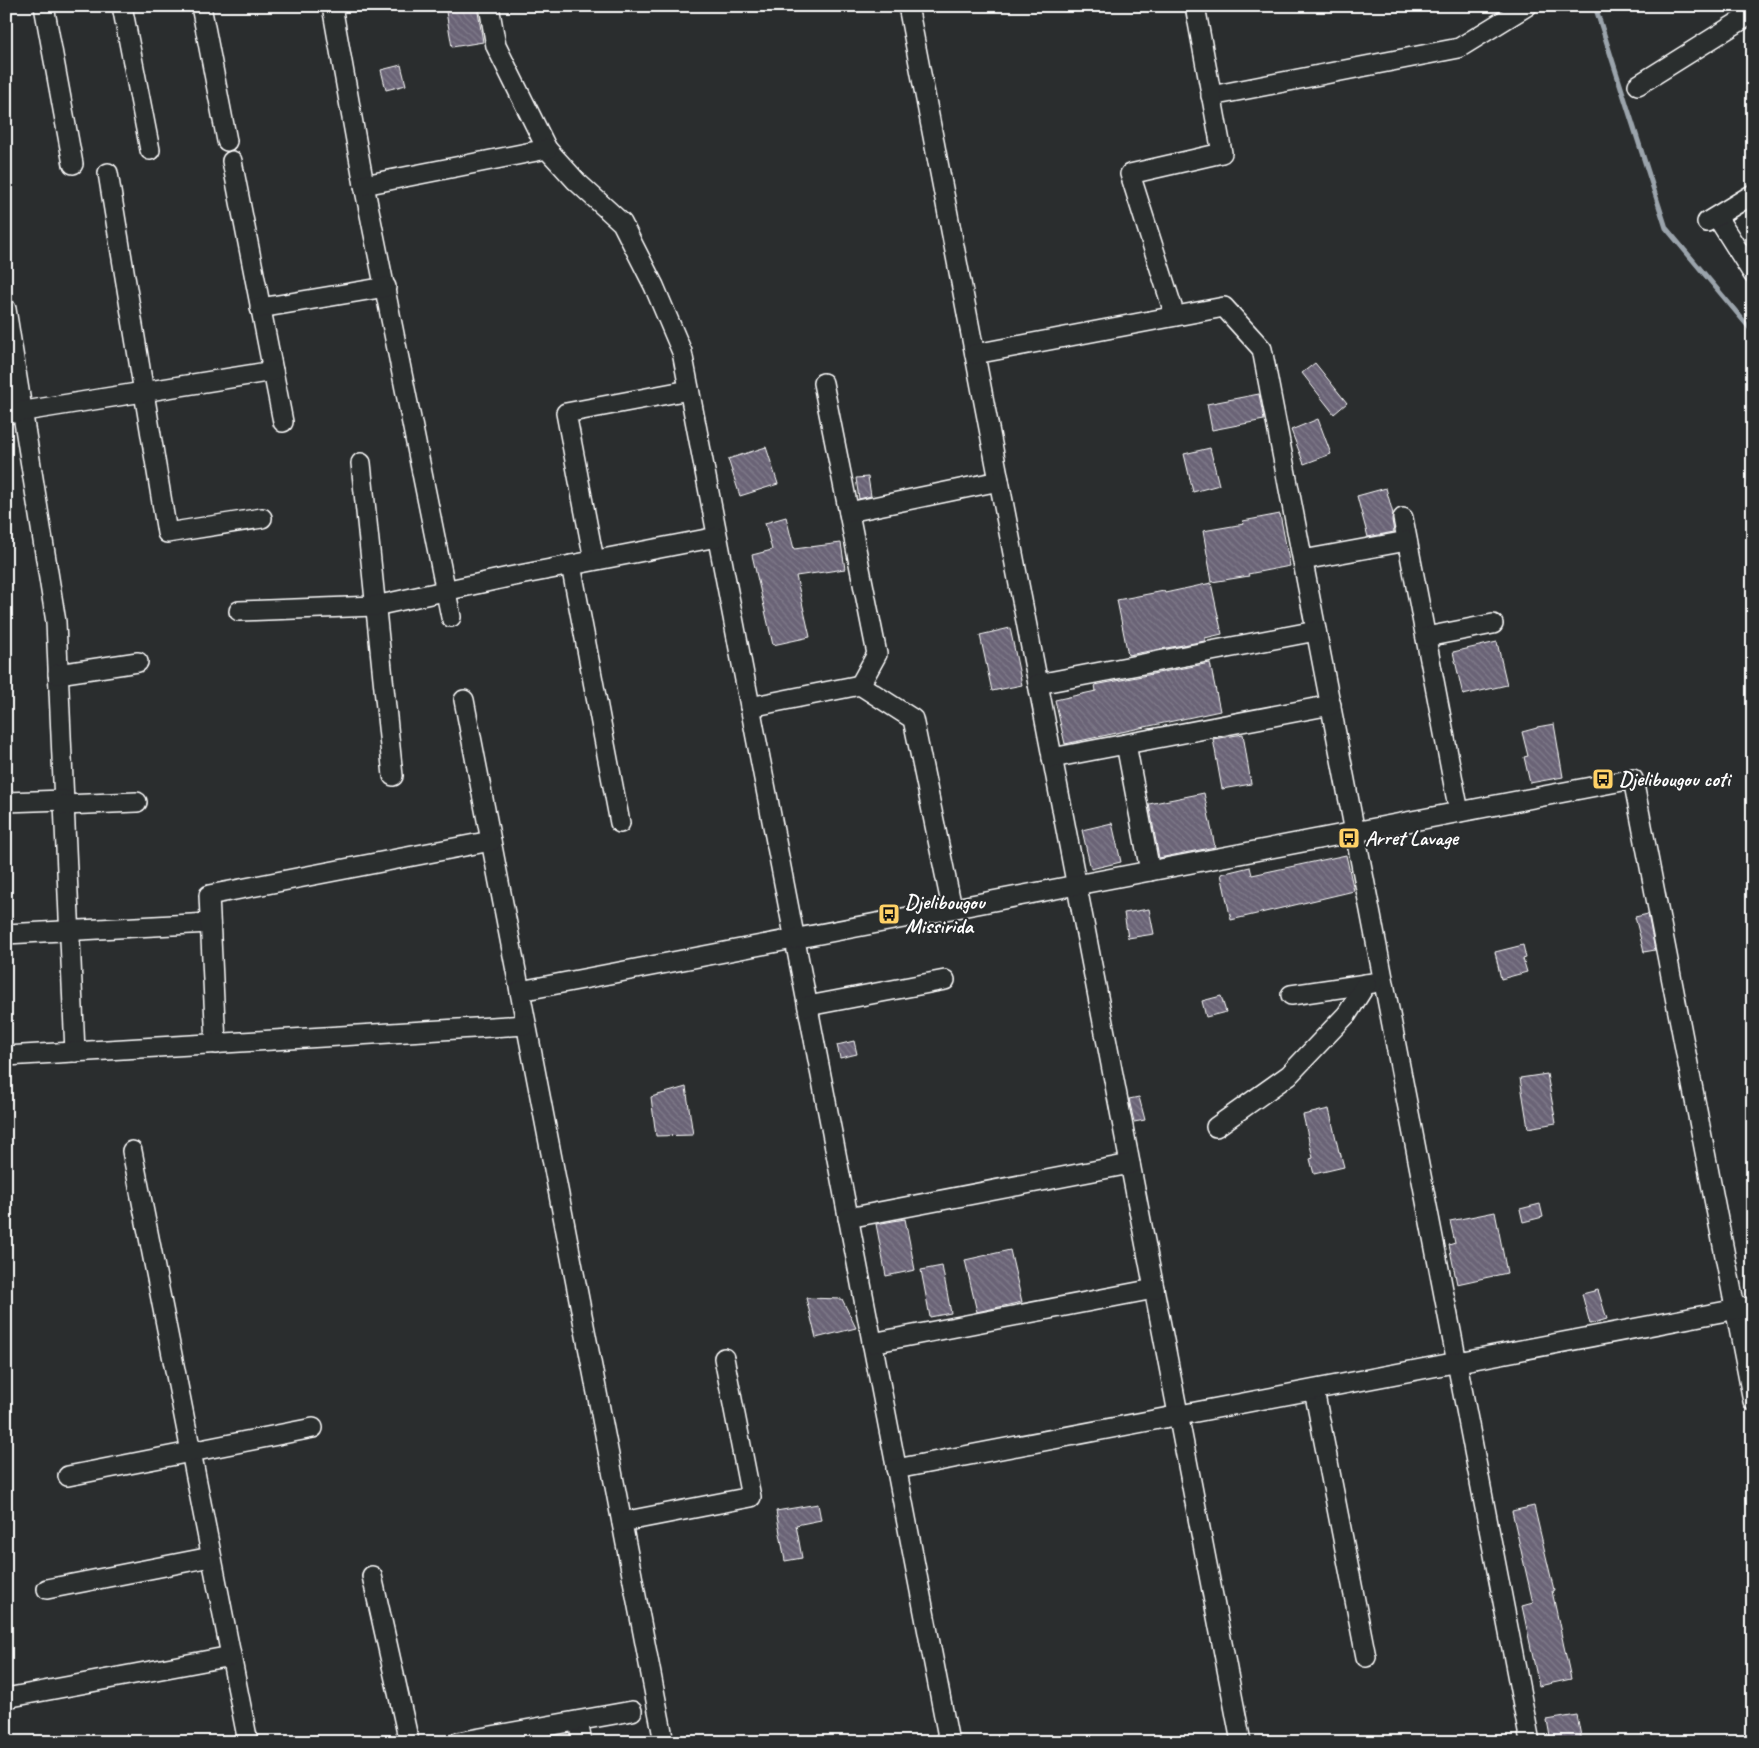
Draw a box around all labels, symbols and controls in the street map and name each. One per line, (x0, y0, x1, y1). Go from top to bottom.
place label: Djelibougou coti (1619, 766, 1733, 792)
bus stop icon: Djelibougou coti (1591, 767, 1615, 791)
place label: Arret Lavage (1365, 825, 1460, 851)
bus stop icon: Arret Lavage (1337, 826, 1361, 850)
place label: Djelibougou Missirida (905, 889, 987, 939)
bus stop icon: Djelibougou Missirida (877, 902, 901, 926)

